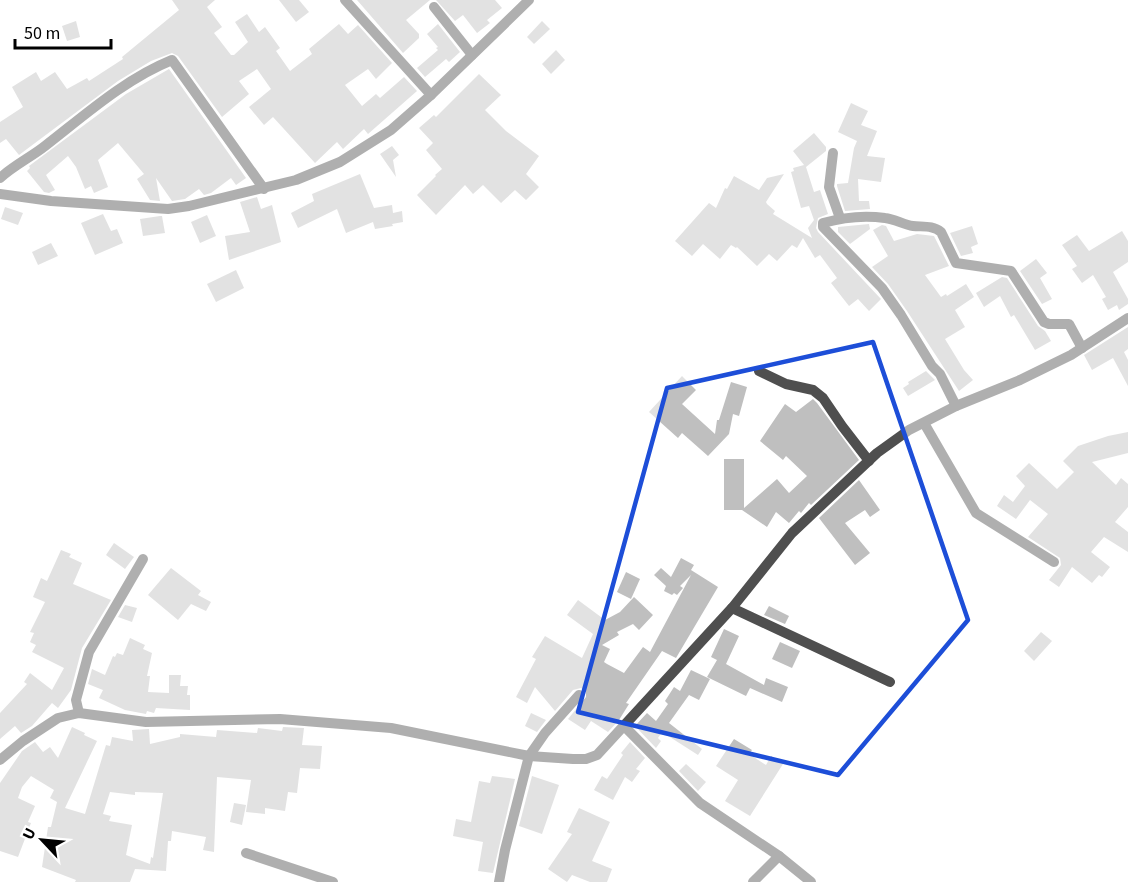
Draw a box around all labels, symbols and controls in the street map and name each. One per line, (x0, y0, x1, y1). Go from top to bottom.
scale bar (15, 12, 111, 50)
text: 50 m (24, 21, 60, 46)
north arrow (12, 810, 72, 870)
text: U (17, 824, 42, 843)

